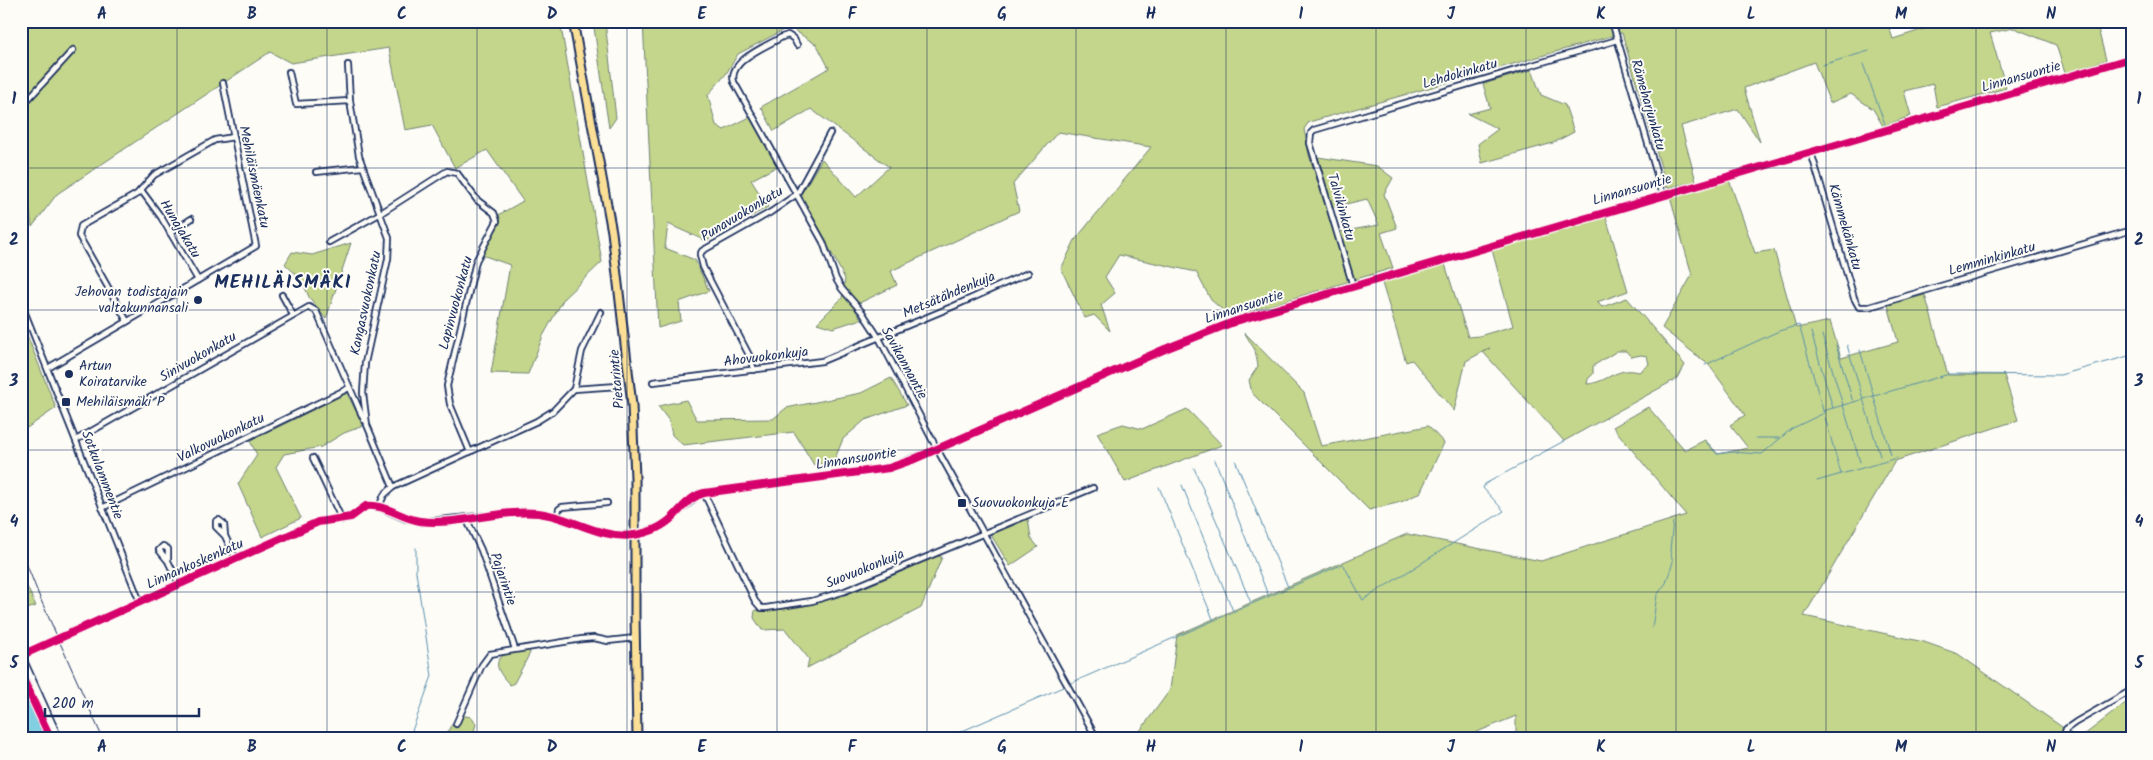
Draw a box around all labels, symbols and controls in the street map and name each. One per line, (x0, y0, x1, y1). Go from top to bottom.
text: A (97, 2, 107, 27)
text: B (247, 2, 257, 27)
text: C (397, 2, 407, 27)
text: D (547, 2, 558, 27)
text: E (698, 2, 708, 27)
text: F (848, 2, 858, 27)
text: G (997, 2, 1007, 27)
text: H (1146, 2, 1156, 27)
text: I (1299, 2, 1304, 27)
text: J (1447, 2, 1456, 27)
text: K (1596, 2, 1606, 27)
text: L (1747, 2, 1755, 27)
text: M (1895, 2, 1908, 27)
text: N (2046, 2, 2056, 27)
street label: Lehdokinkatu (1420, 53, 1500, 95)
street label: Linnansuontie (1979, 55, 2064, 99)
street label: Rämeharjunkatu (1624, 57, 1672, 153)
text: 1 (12, 87, 17, 112)
text: 1 (2137, 87, 2142, 112)
street label: Mehiläismäenkatu (232, 124, 276, 231)
street label: Linnansuontie (1590, 168, 1675, 212)
street label: Talvikinkatu (1321, 171, 1361, 244)
street label: Punavuokonkatu (696, 180, 788, 247)
street label: Kämmekänkatu (1822, 181, 1868, 273)
street label: Hunajakatu (154, 195, 206, 263)
text: 2 (9, 228, 19, 253)
text: 2 (2134, 228, 2144, 253)
street label: Lemminkinkatu (1946, 236, 2038, 282)
street label: Kangasvuokonkatu (344, 249, 388, 357)
street label: Lapinvuokonkatu (433, 253, 479, 352)
street label: Metsätähdenkuja (899, 266, 999, 324)
district label: MEHILÄISMÄKI (214, 268, 352, 298)
place label: Jehovan todistajain valtakunnansali (75, 281, 189, 319)
street label: Linnansuontie (1202, 284, 1287, 330)
marker: Jehovan todistajain valtakunnansali (192, 294, 204, 306)
street label: Savikannantie (875, 323, 933, 404)
street label: Sinivuokonkatu (155, 326, 241, 388)
street label: Ahovuokonkuja (722, 341, 810, 373)
street label: Pietarintie (603, 348, 631, 410)
place label: Artun Koiratarvike (79, 355, 148, 393)
marker: Artun Koiratarvike (63, 368, 75, 380)
text: 3 (9, 369, 19, 394)
text: 3 (2134, 369, 2144, 394)
place label: Mehiläismäki P (76, 391, 165, 413)
marker: Mehiläismäki P (60, 396, 72, 408)
street label: Valkovuokonkatu (173, 407, 269, 469)
street label: Sotkulammentie (75, 427, 129, 523)
street label: Linnansuontie (814, 442, 899, 476)
place label: Suovuokonkuja E (972, 492, 1070, 514)
marker: Suovuokonkuja E (956, 497, 968, 509)
text: 4 (10, 510, 19, 535)
text: 4 (2135, 510, 2144, 535)
street label: Linnankoskenkatu (143, 533, 247, 595)
street label: Suovuokonkuja (822, 543, 908, 595)
street label: Pajarintie (484, 550, 523, 609)
text: 5 (9, 651, 20, 676)
text: 5 (2134, 651, 2145, 676)
scale bar (45, 685, 199, 717)
text: 200 m (52, 692, 94, 716)
text: A (97, 735, 107, 760)
text: B (247, 735, 257, 760)
text: C (397, 735, 407, 760)
text: D (547, 735, 558, 760)
text: E (698, 735, 708, 760)
text: F (848, 735, 858, 760)
text: G (997, 735, 1007, 760)
text: H (1146, 735, 1156, 760)
text: I (1299, 735, 1304, 760)
text: J (1447, 735, 1456, 760)
text: K (1596, 735, 1606, 760)
text: L (1747, 735, 1755, 760)
text: M (1895, 735, 1908, 760)
text: N (2046, 735, 2056, 760)

